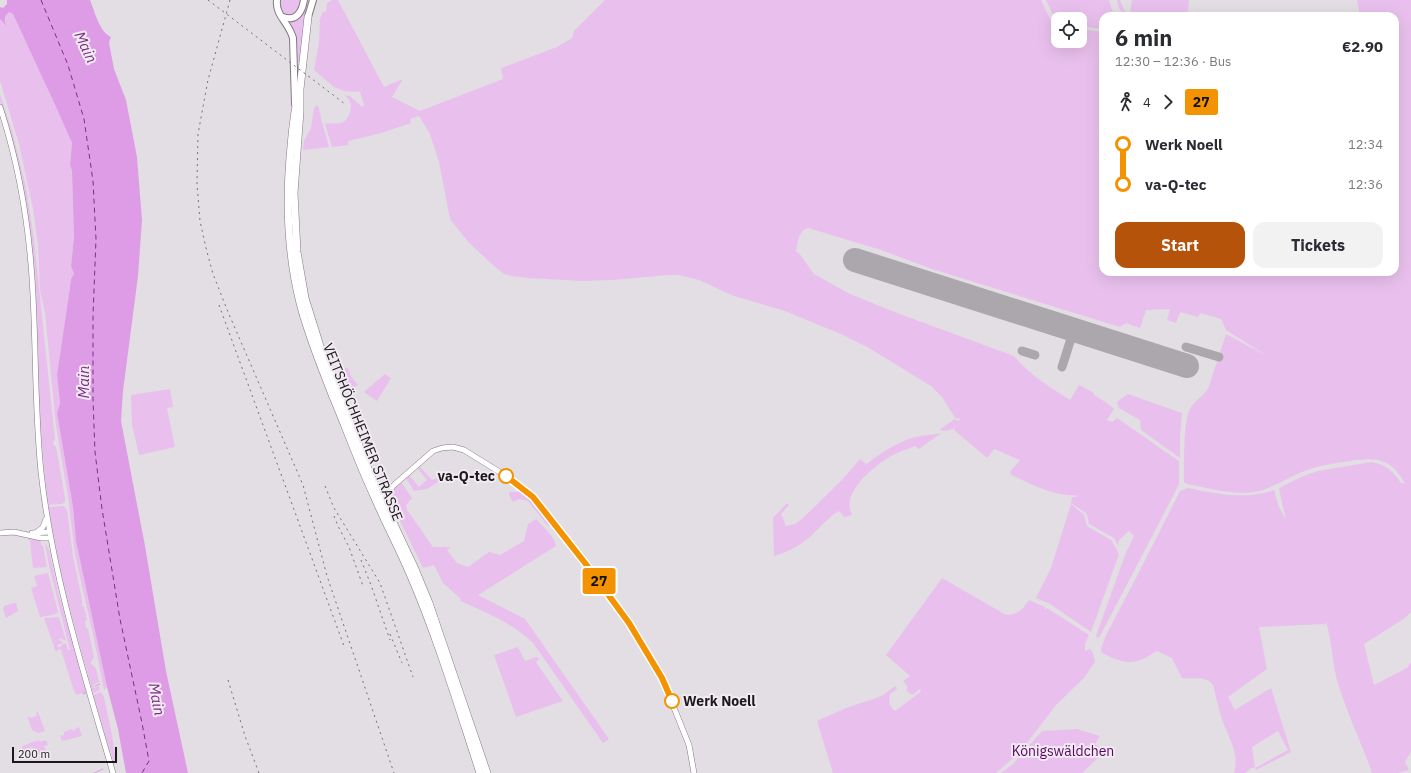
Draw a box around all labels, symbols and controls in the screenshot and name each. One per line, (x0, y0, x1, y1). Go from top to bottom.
map controls (1051, 12, 1087, 48)
button: locate (1051, 12, 1087, 48)
text: 6 min (1115, 23, 1172, 52)
water label: Main (70, 28, 102, 66)
text: €2.90 (1342, 37, 1383, 56)
text: 12:30 – 12:36 · Bus (1115, 53, 1231, 70)
icon: walk (1115, 91, 1137, 113)
icon: forward (1157, 91, 1179, 113)
text: 27 (1193, 93, 1210, 111)
text: 4 (1143, 94, 1151, 111)
text: Werk Noell (1145, 135, 1223, 154)
text: 12:34 (1348, 136, 1383, 153)
text: va-Q-tec (1145, 175, 1207, 194)
text: 12:36 (1348, 176, 1383, 193)
button: Start (1115, 222, 1245, 268)
button: Tickets (1253, 222, 1383, 268)
street label: VEITSHÖCHHEIMER STRASSE (319, 340, 407, 524)
water label: Main (74, 366, 93, 398)
place label: va-Q-tec (438, 467, 495, 485)
marker: va-Q-tec (498, 468, 514, 484)
line badge: 27 (581, 568, 617, 594)
text: 27 (591, 572, 607, 590)
water label: Main (145, 681, 169, 717)
place label: Werk Noell (683, 692, 755, 710)
marker: Werk Noell (664, 693, 680, 709)
park label: Königswäldchen (1012, 742, 1114, 760)
scale bar (12, 745, 117, 764)
text: 200 m (18, 747, 50, 761)

